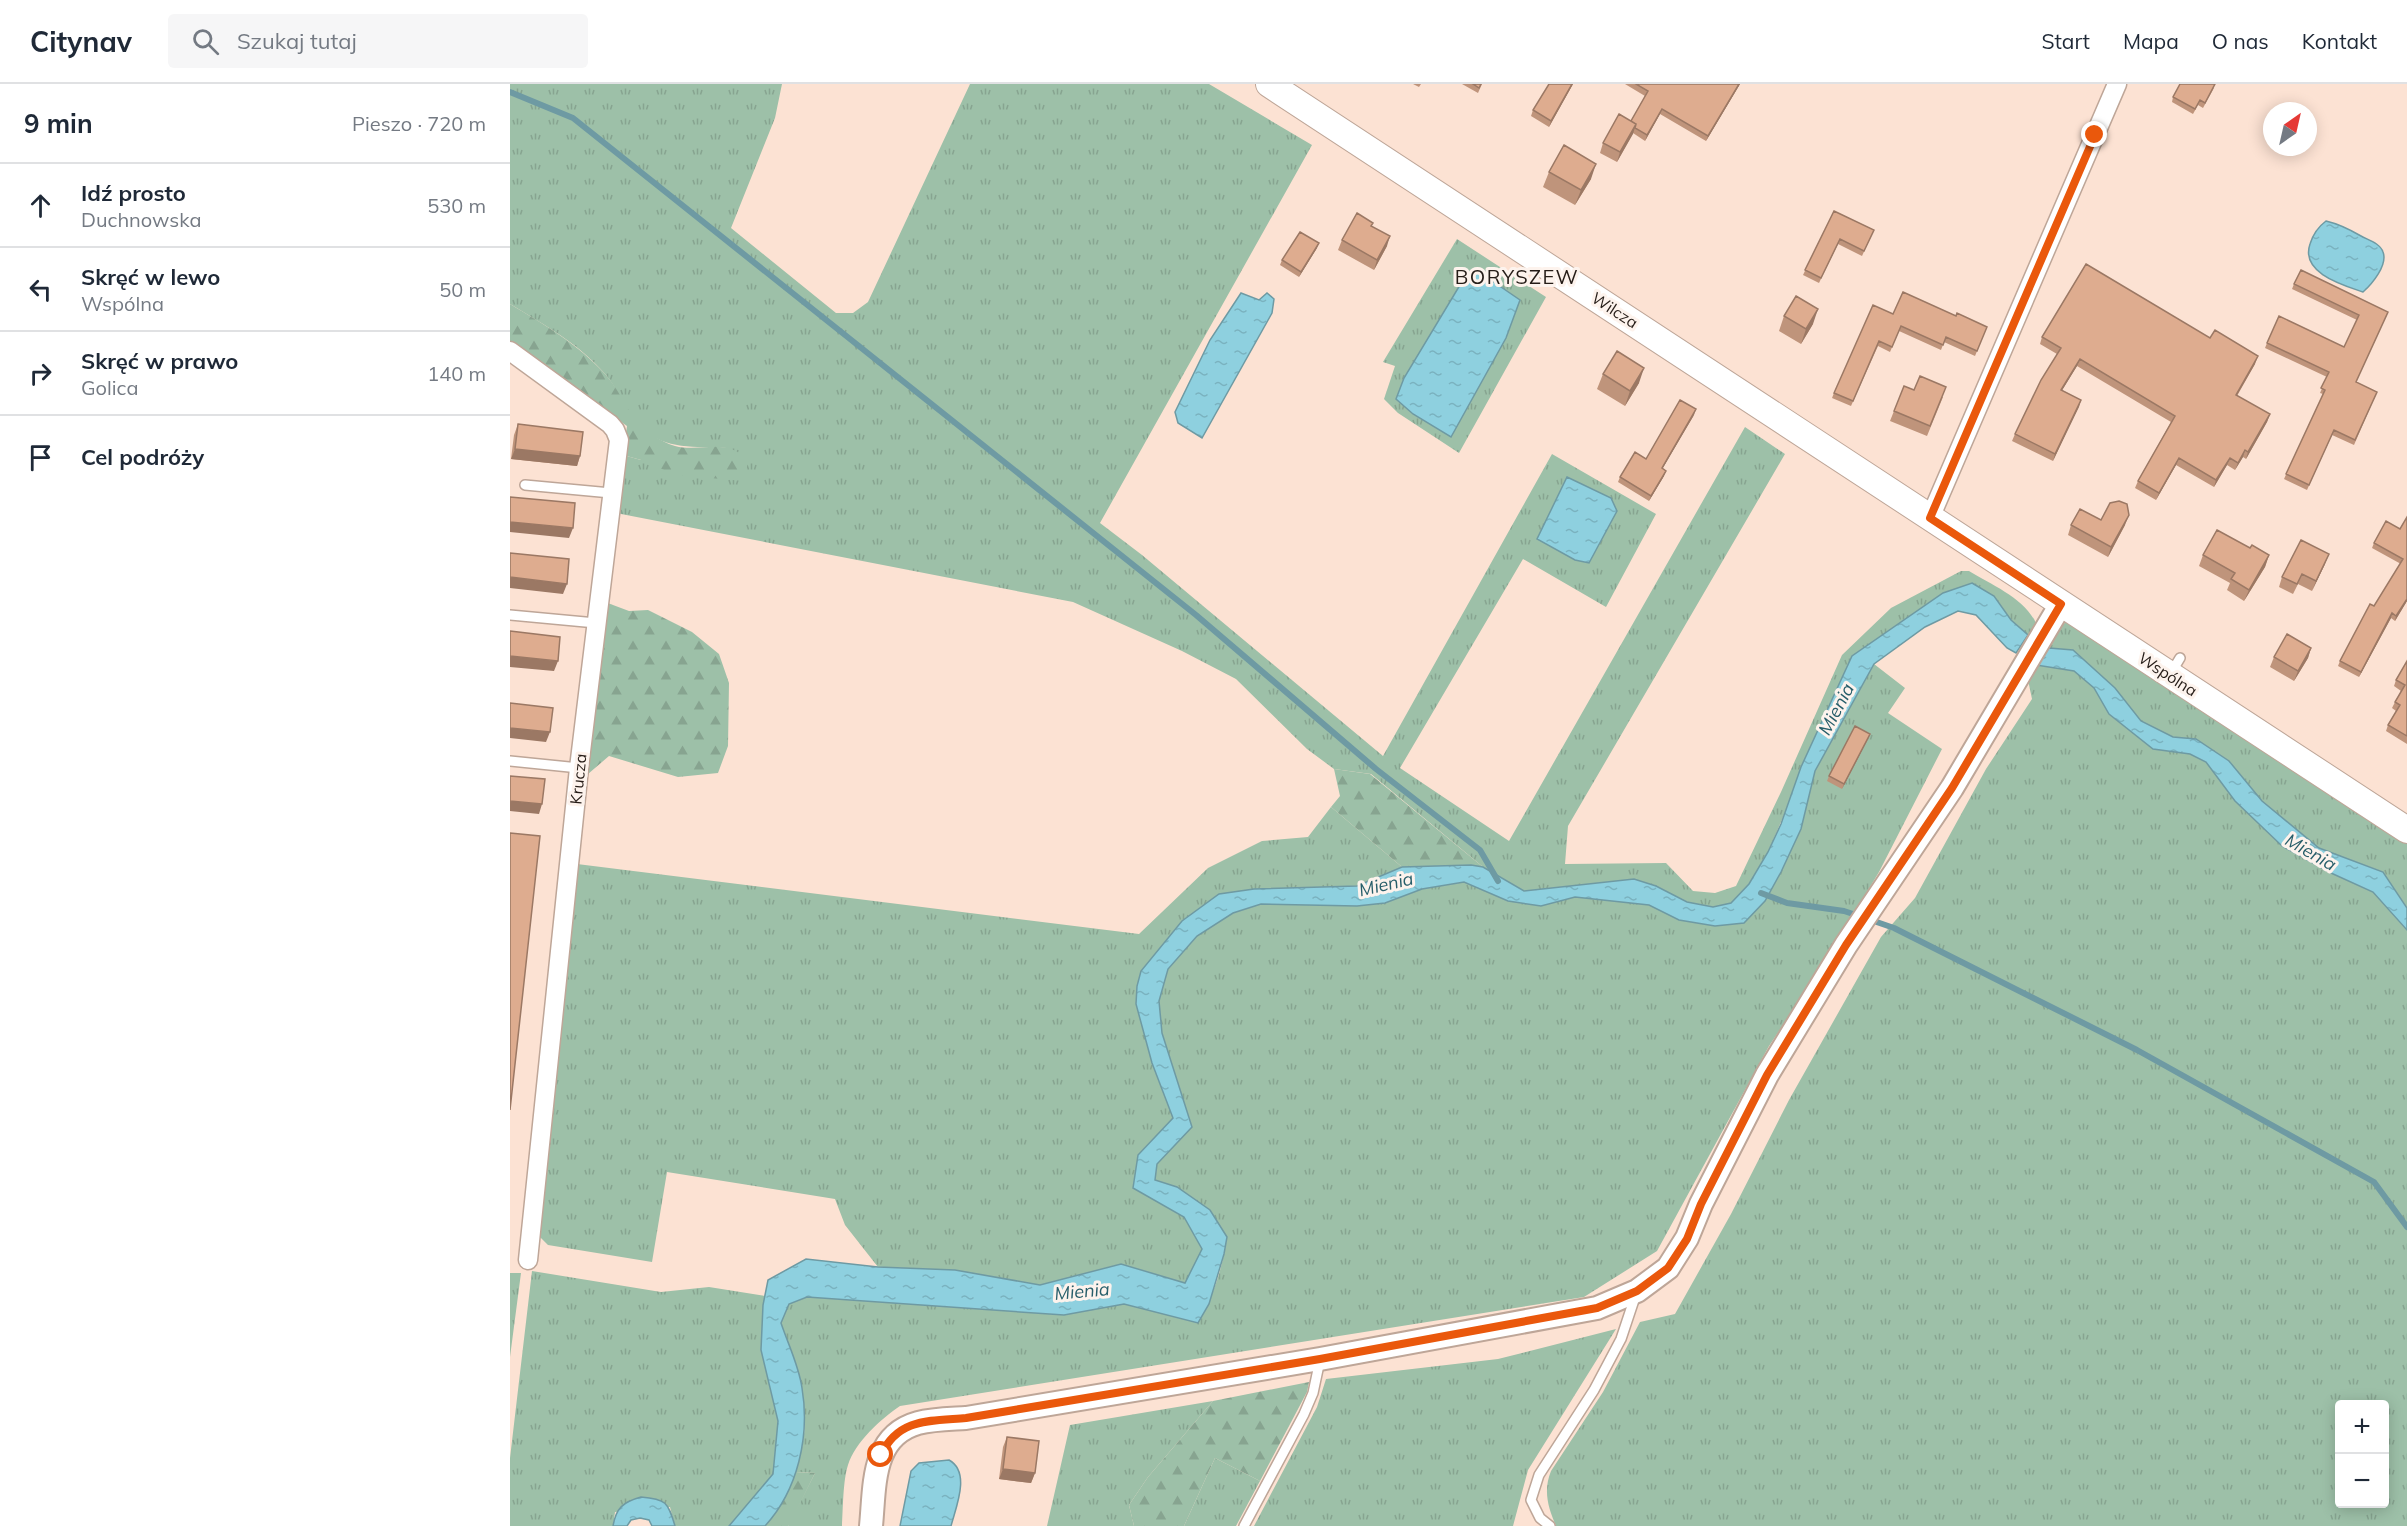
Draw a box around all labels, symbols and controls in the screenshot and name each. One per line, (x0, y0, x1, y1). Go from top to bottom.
search box (168, 14, 588, 68)
text: Citynav (30, 24, 132, 59)
icon: search (189, 25, 222, 58)
text: Szukaj tutaj (237, 27, 357, 55)
text: Start (2041, 28, 2090, 54)
text: Mapa (2123, 28, 2179, 54)
text: O nas (2212, 28, 2269, 54)
text: Kontakt (2302, 28, 2377, 54)
north arrow (2263, 102, 2317, 156)
text: 9 min (24, 107, 93, 140)
text: Pieszo · 720 m (352, 111, 486, 136)
route end (2081, 121, 2107, 147)
text: Idź prosto (81, 179, 186, 207)
icon: ahead (24, 189, 57, 222)
text: 530 m (427, 193, 486, 218)
text: Duchnowska (81, 207, 201, 232)
text: Skręć w lewo (81, 263, 220, 291)
district label: BORYSZEW (1455, 264, 1579, 289)
icon: left (24, 273, 57, 306)
text: 50 m (439, 277, 486, 302)
street label: Wilcza (1588, 288, 1642, 332)
text: Wspólna (81, 291, 164, 316)
text: Skręć w prawo (81, 347, 238, 375)
icon: right (24, 357, 57, 390)
text: 140 m (427, 361, 486, 386)
text: Golica (81, 375, 138, 400)
icon: arrive (24, 441, 57, 474)
text: Cel podróży (81, 443, 204, 471)
street label: Wspólna (2135, 648, 2201, 700)
water label: Mienia (1813, 679, 1859, 739)
street label: Krucza (565, 753, 591, 805)
water label: Mienia (2281, 828, 2341, 876)
water label: Mienia (1357, 867, 1416, 901)
water label: Mienia (1054, 1277, 1111, 1305)
map controls (2335, 1400, 2389, 1508)
button: + (2335, 1400, 2389, 1454)
route start (867, 1441, 893, 1467)
button: − (2335, 1454, 2389, 1508)

